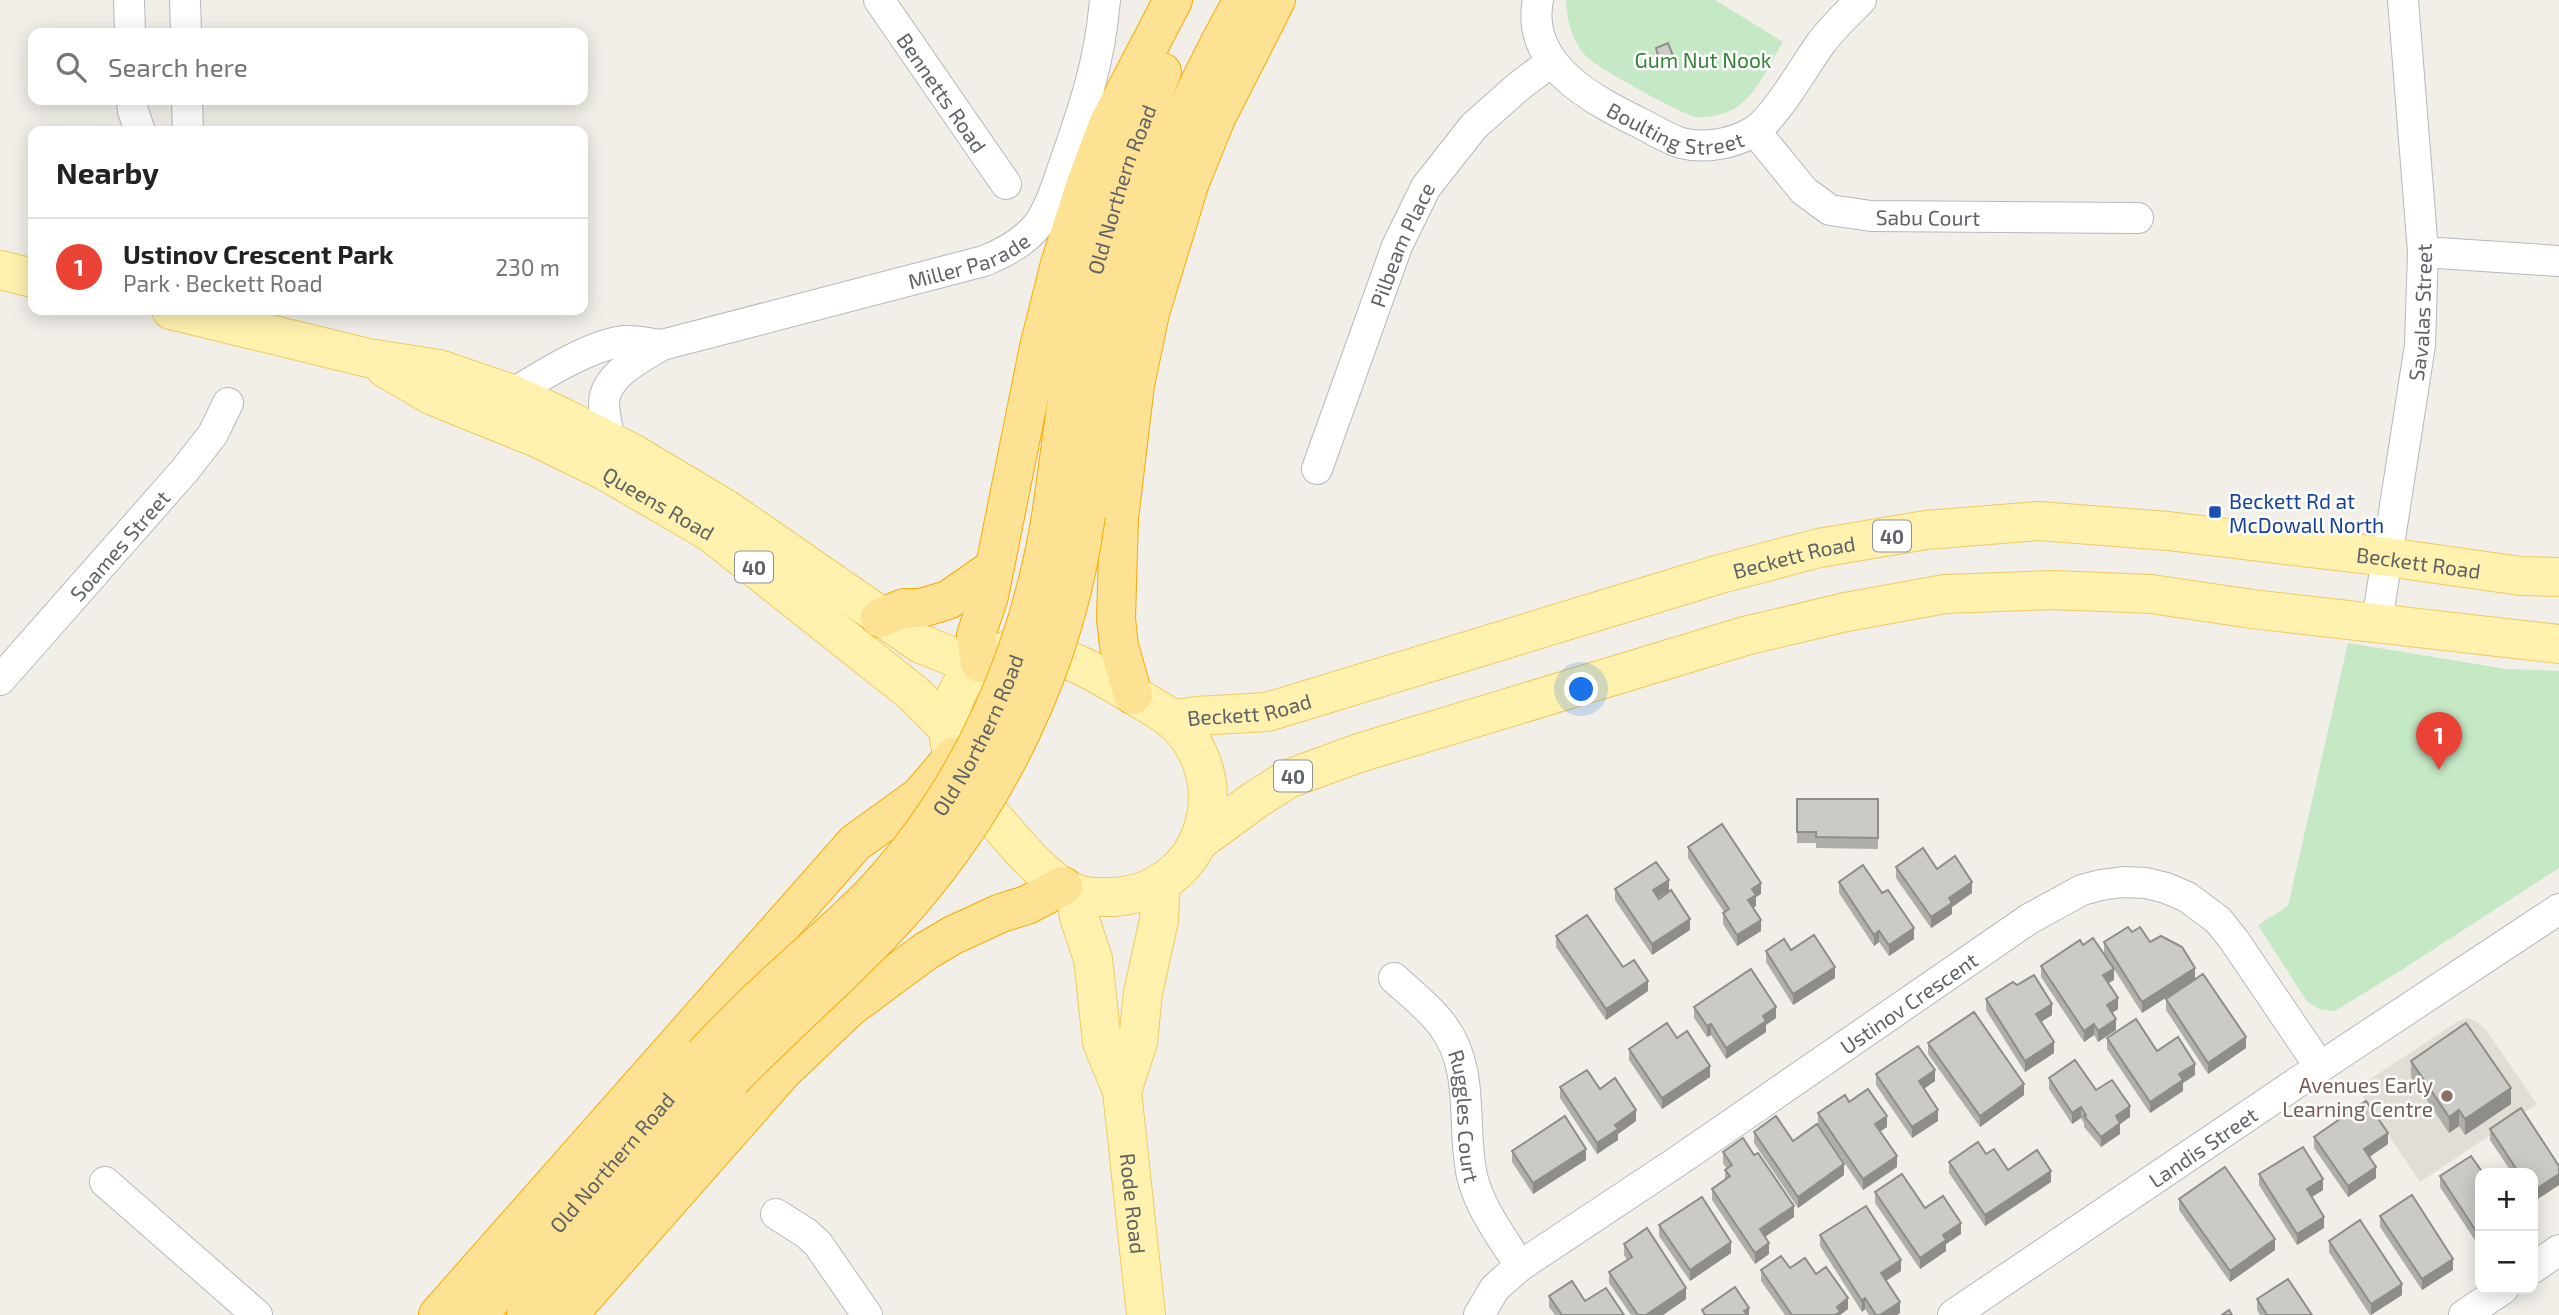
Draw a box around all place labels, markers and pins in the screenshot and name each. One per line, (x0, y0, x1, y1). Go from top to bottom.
place label: Beckett Rd at McDowall North (2229, 488, 2384, 537)
marker: Beckett Rd at McDowall North (2207, 504, 2223, 520)
pin: 1 (2416, 712, 2462, 770)
place label: Avenues Early Learning Centre (2282, 1072, 2433, 1121)
marker: Avenues Early Learning Centre (2439, 1088, 2455, 1104)

